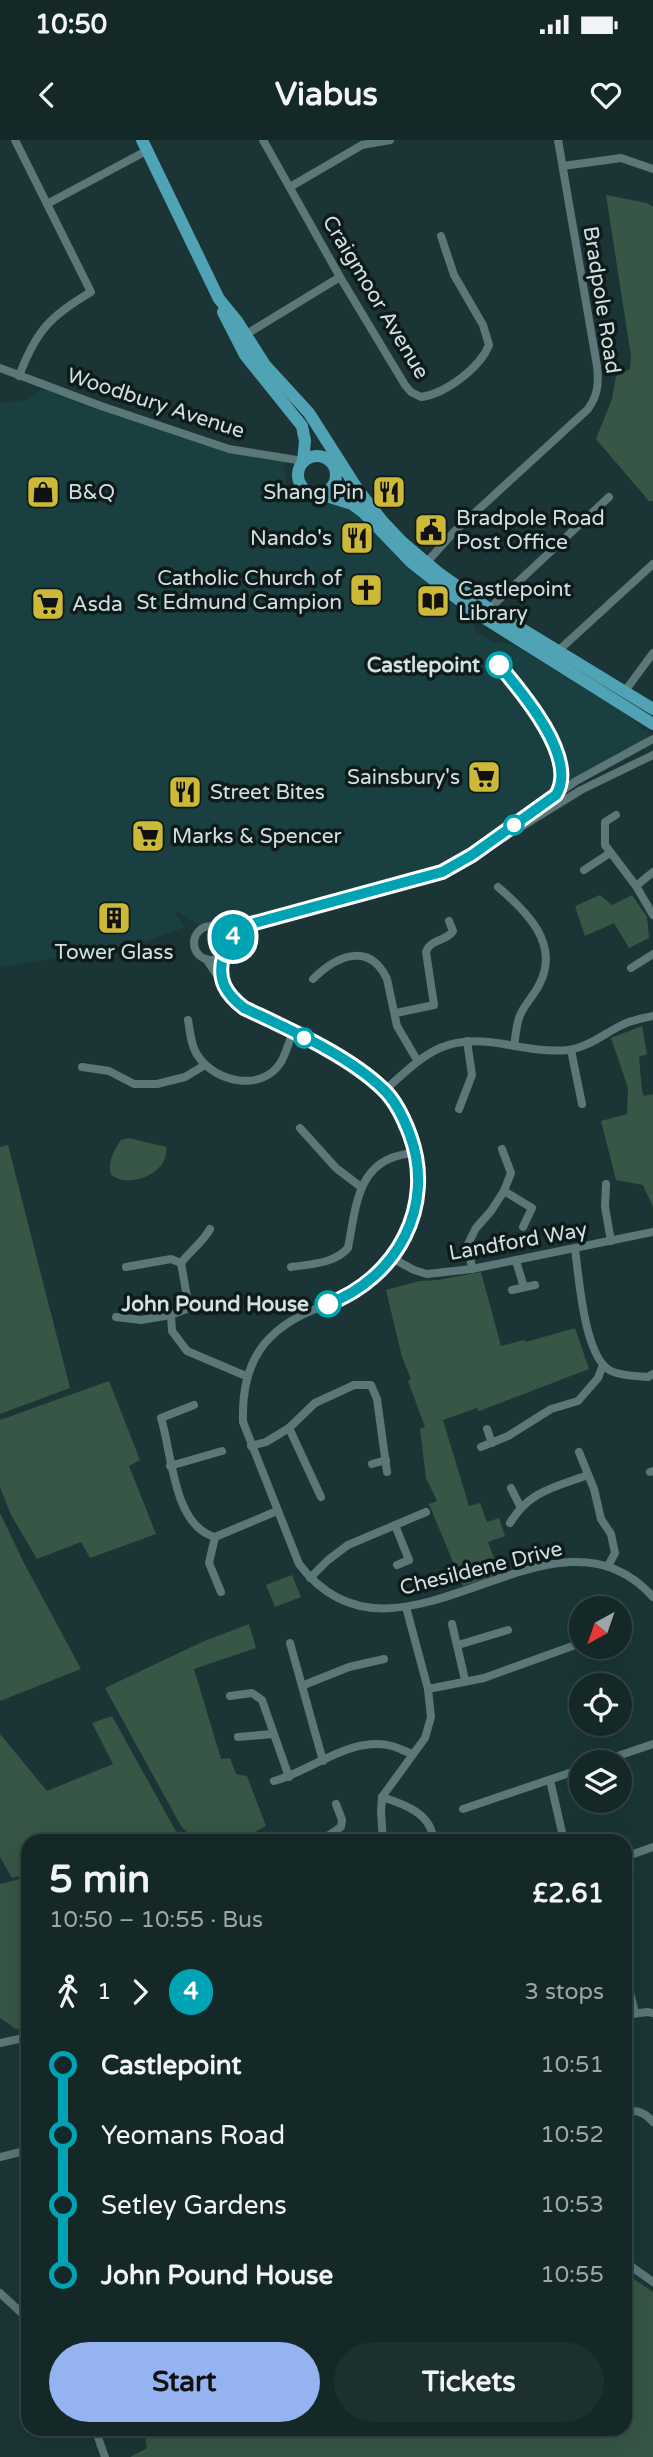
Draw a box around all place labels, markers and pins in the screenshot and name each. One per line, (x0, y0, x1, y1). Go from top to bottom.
shop icon: B&Q (24, 473, 62, 511)
restaurant icon: Shang Pin (370, 473, 408, 511)
place label: B&Q (68, 480, 115, 505)
place label: Shang Pin (263, 480, 364, 505)
place label: Bradpole Road Post Office (456, 506, 605, 555)
public building icon: Bradpole Road Post Office (412, 511, 450, 549)
restaurant icon: Nando's (338, 519, 376, 557)
place label: Nando's (250, 526, 332, 551)
place label: Catholic Church of St Edmund Campion (136, 566, 342, 615)
church icon: Catholic Church of St Edmund Campion (347, 571, 385, 609)
place label: Castlepoint Library (458, 577, 571, 626)
library icon: Castlepoint Library (414, 582, 452, 620)
supermarket icon: Asda (29, 585, 67, 623)
place label: Asda (72, 592, 123, 617)
marker: Castlepoint (486, 652, 512, 678)
place label: Castlepoint (367, 653, 480, 678)
supermarket icon: Sainsbury's (465, 758, 503, 796)
place label: Sainsbury's (347, 765, 460, 790)
restaurant icon: Street Bites (166, 773, 204, 811)
place label: Street Bites (210, 780, 325, 805)
unlabelled marker (504, 815, 524, 835)
supermarket icon: Marks & Spencer (129, 817, 167, 855)
place label: Marks & Spencer (172, 824, 342, 849)
building icon: Tower Glass (95, 899, 133, 937)
place label: Tower Glass (54, 940, 174, 965)
unlabelled marker (294, 1028, 314, 1048)
marker: John Pound House (315, 1291, 341, 1317)
place label: John Pound House (120, 1292, 309, 1317)

